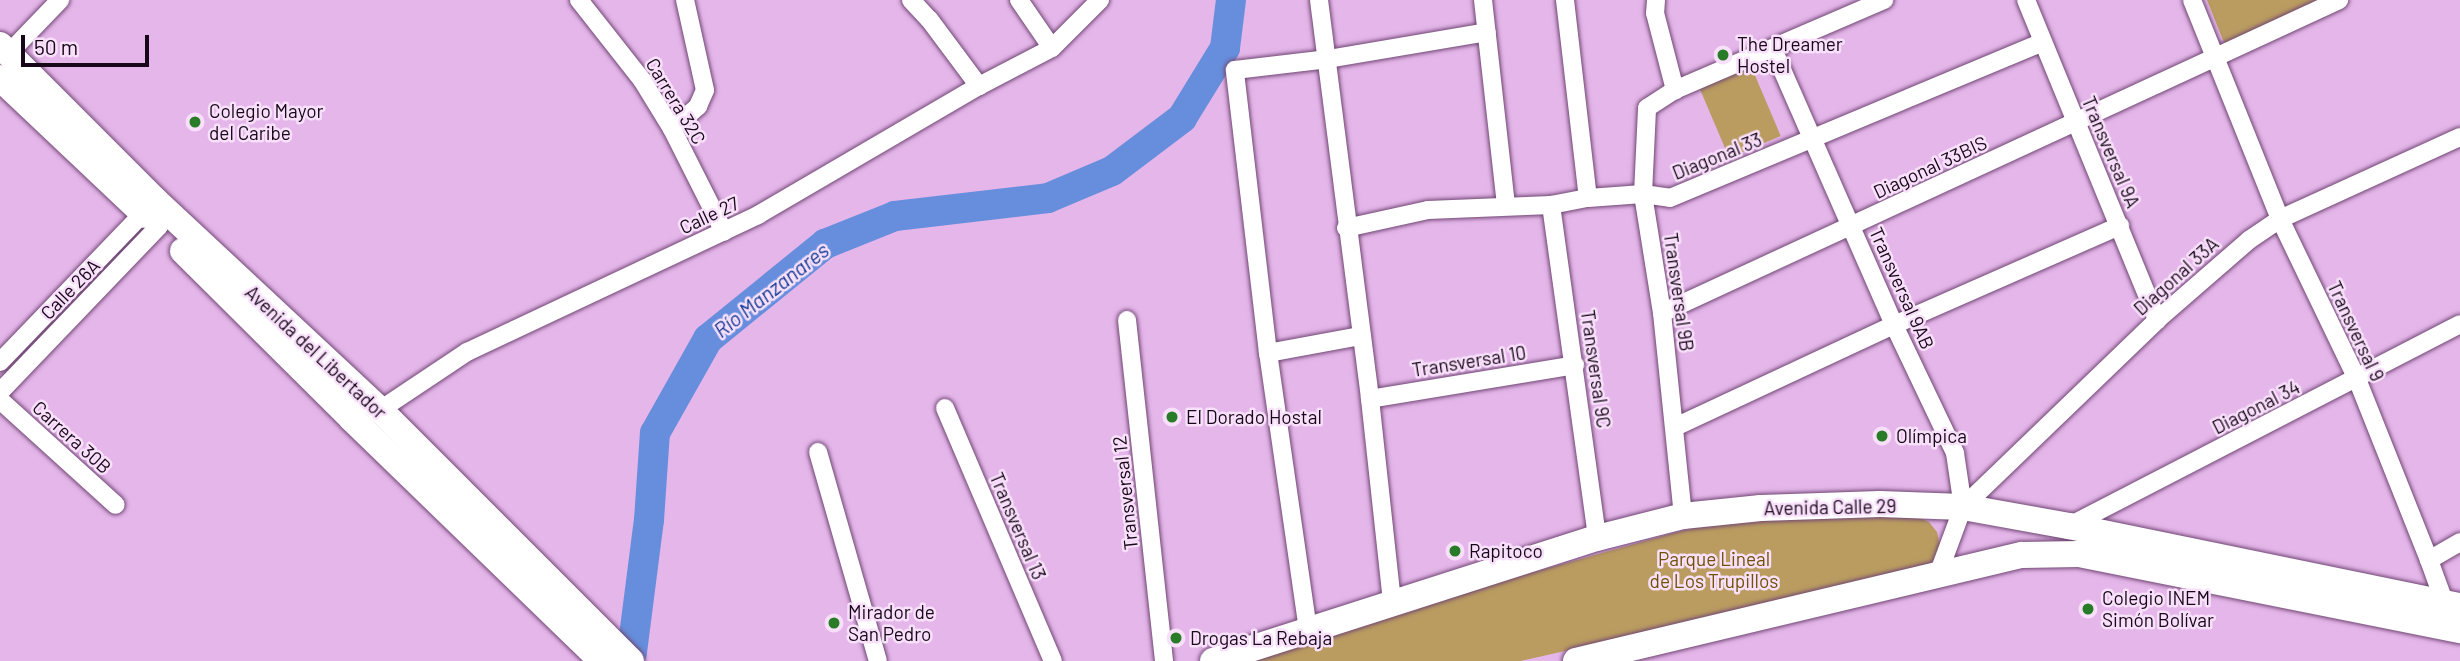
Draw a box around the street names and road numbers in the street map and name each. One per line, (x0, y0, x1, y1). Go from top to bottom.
street label: Carrera 32C (641, 54, 711, 148)
street label: Transversal 9A (2077, 93, 2145, 211)
street label: Diagonal 33 (1669, 128, 1765, 184)
street label: Diagonal 33BIS (1870, 131, 1990, 203)
street label: Calle 27 (676, 191, 742, 239)
street label: Transversal 9AB (1865, 223, 1939, 353)
street label: Transversal 9B (1659, 231, 1699, 353)
street label: Diagonal 33A (2129, 232, 2223, 320)
street label: Calle 26A (36, 254, 104, 324)
street label: Transversal 9 (2323, 277, 2389, 385)
street label: Avenida del Libertador (241, 281, 391, 423)
street label: Transversal 9C (1576, 308, 1616, 430)
street label: Transversal 10 (1410, 341, 1528, 381)
street label: Diagonal 34 (2208, 375, 2304, 439)
street label: Carrera 30B (28, 396, 116, 478)
street label: Transversal 12 (1108, 435, 1142, 551)
street label: Transversal 13 (985, 469, 1051, 583)
street label: Avenida Calle 29 (1763, 494, 1897, 520)

